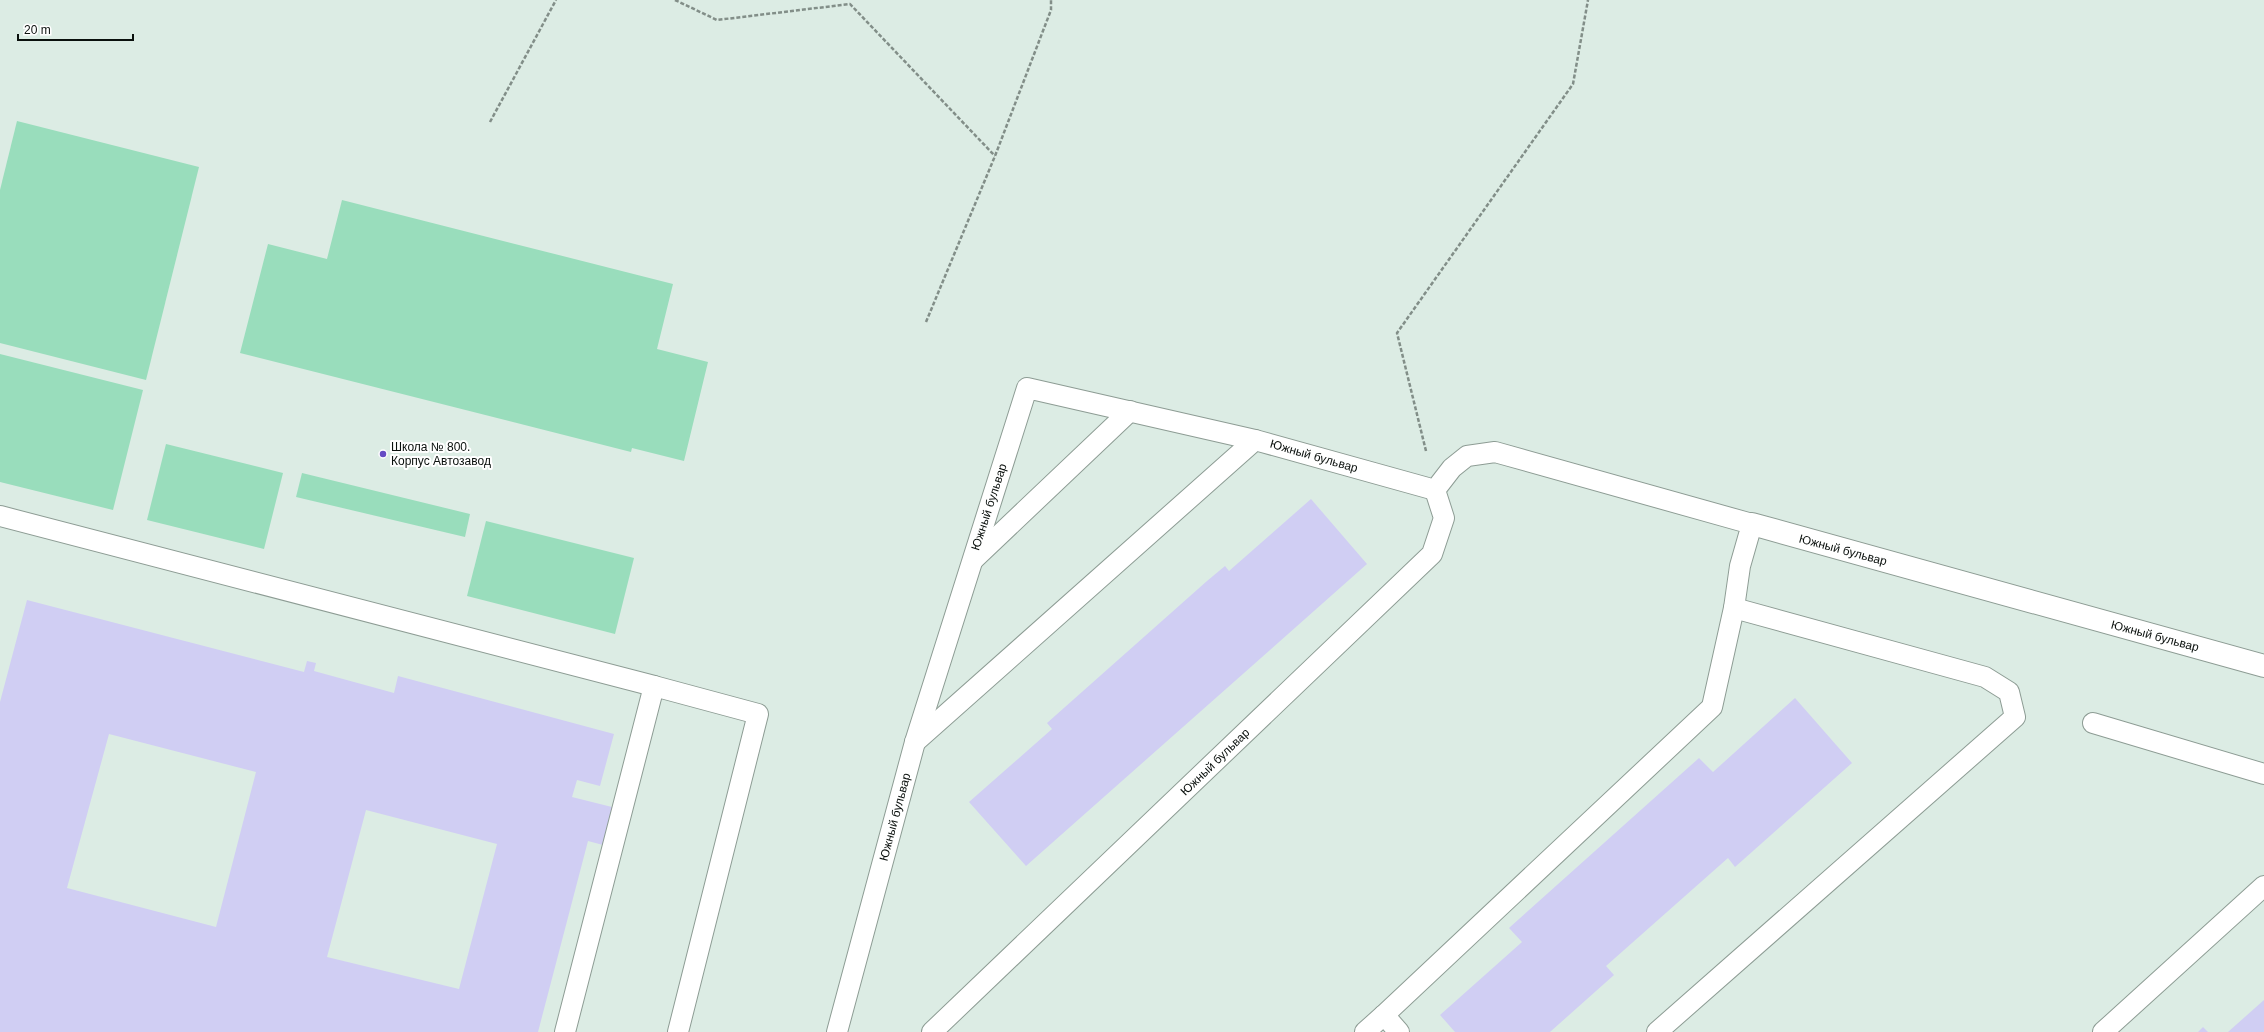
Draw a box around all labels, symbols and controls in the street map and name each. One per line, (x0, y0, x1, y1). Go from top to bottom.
scale bar (18, 16, 133, 42)
text: 20 m (24, 23, 51, 37)
street label: Южный бульвар (1269, 437, 1360, 475)
place label: Школа № 800. Корпус Автозавод (391, 440, 491, 468)
marker: Школа № 800. Корпус Автозавод (378, 449, 388, 459)
street label: Южный бульвар (968, 461, 1010, 552)
street label: Южный бульвар (1797, 532, 1889, 569)
street label: Южный бульвар (2109, 618, 2201, 655)
street label: Южный бульвар (1178, 725, 1253, 799)
street label: Южный бульвар (877, 771, 914, 863)

